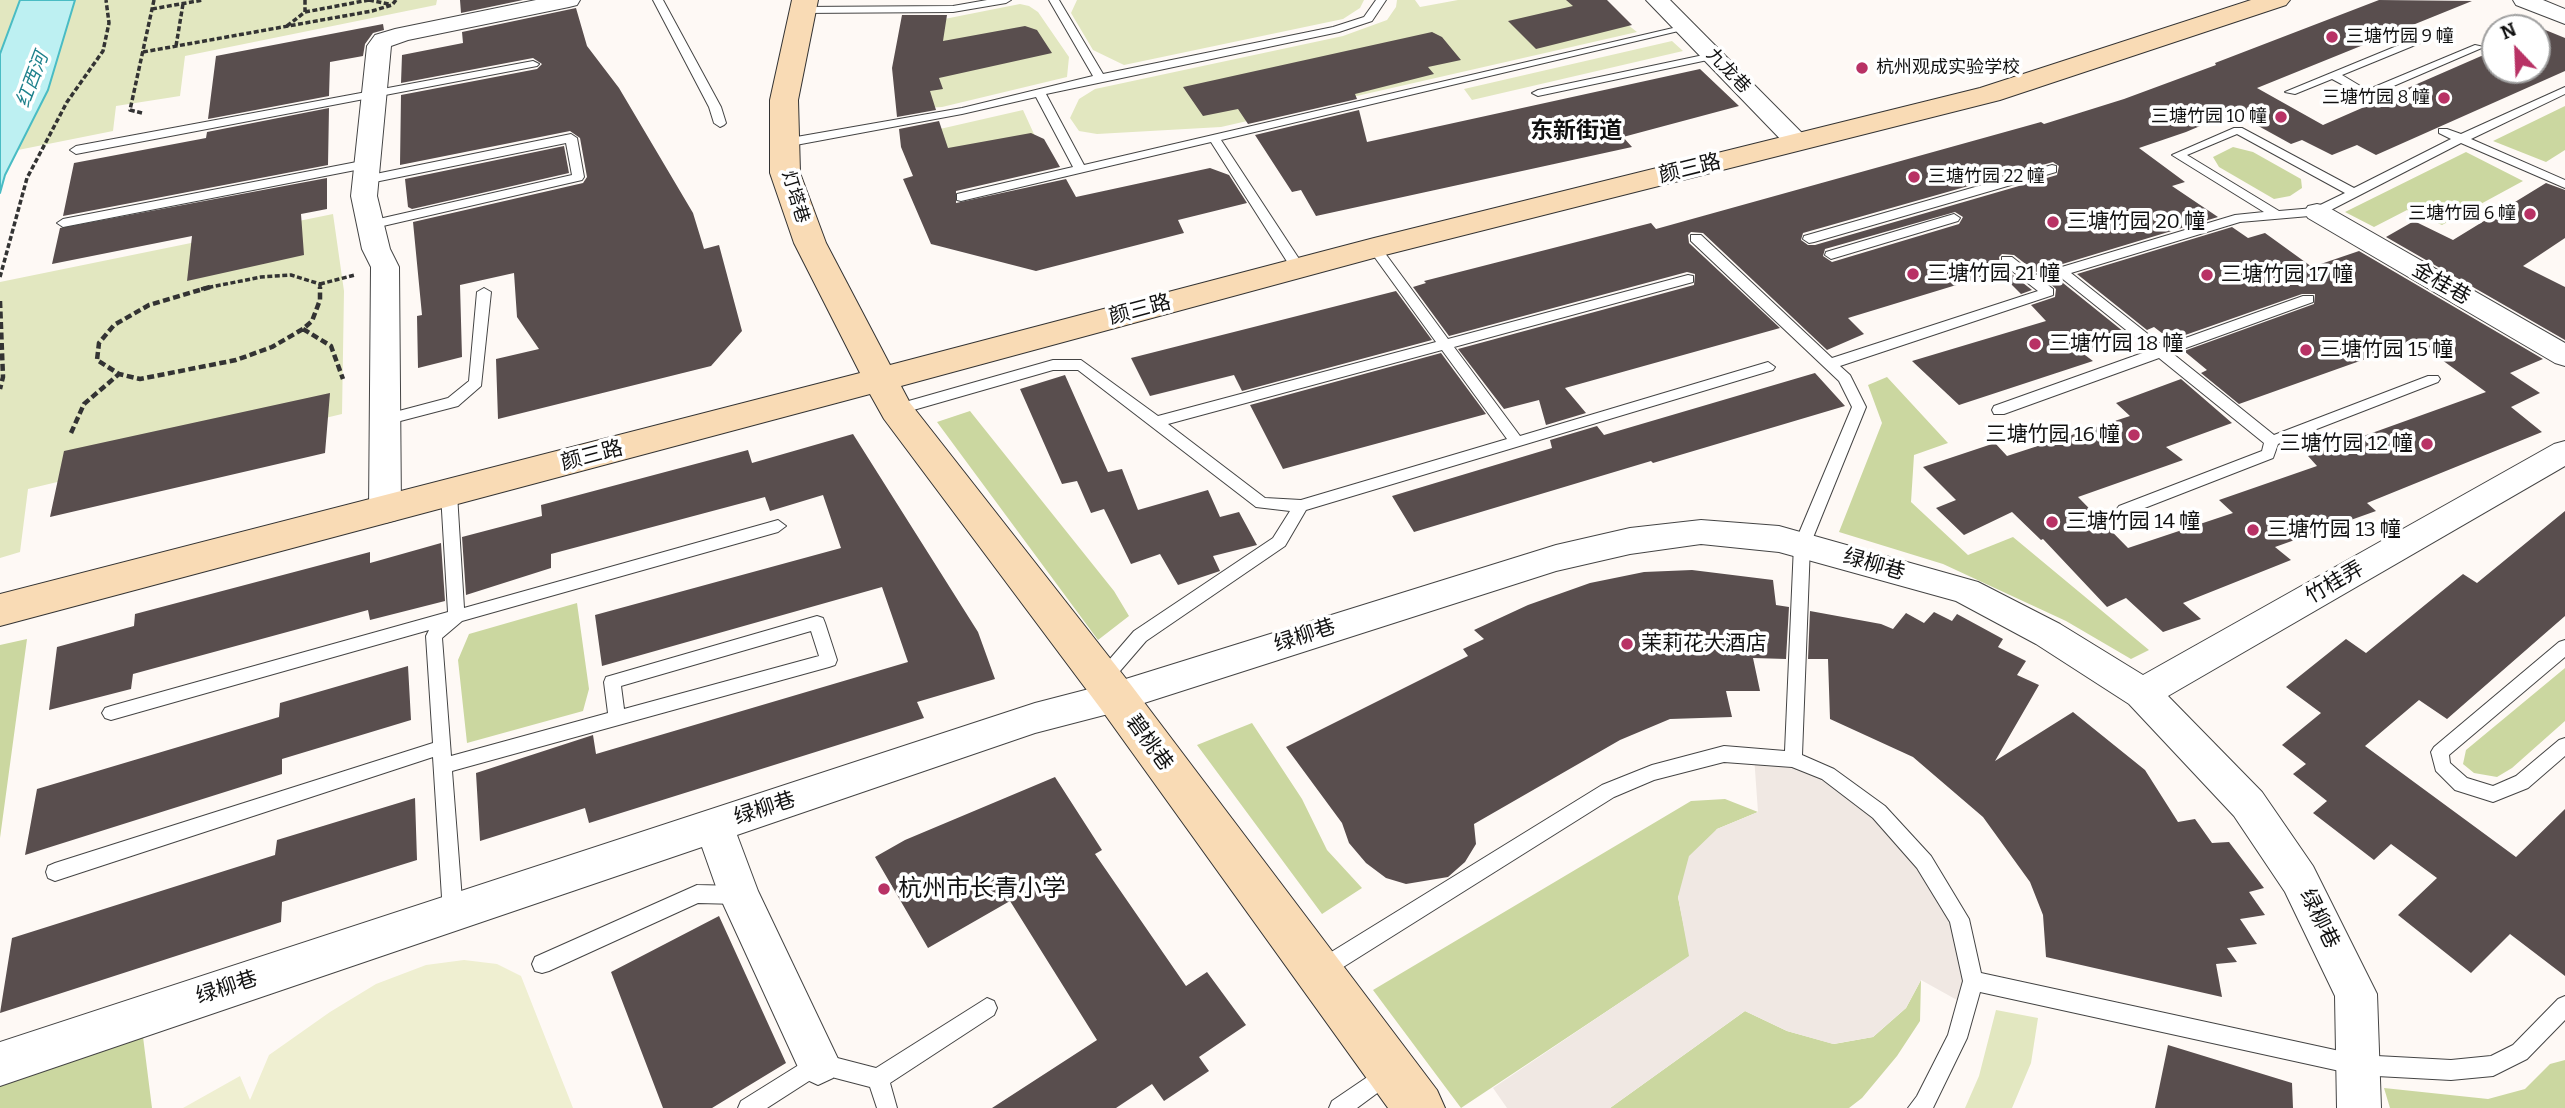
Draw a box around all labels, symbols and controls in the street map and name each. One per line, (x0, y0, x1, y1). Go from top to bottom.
north arrow (2481, 14, 2551, 84)
text: N (2497, 18, 2520, 45)
place label: 三塘竹园 9 幢 (2346, 26, 2454, 48)
marker: 三塘竹园 9 幢 (2324, 29, 2340, 45)
street label: 九龙巷 (1701, 44, 1755, 98)
water label: 红西河 (12, 49, 54, 111)
place label: 杭州观成实验学校 (1876, 57, 2020, 79)
marker: 杭州观成实验学校 (1854, 60, 1870, 76)
place label: 三塘竹园 8 幢 (2322, 87, 2430, 109)
marker: 三塘竹园 8 幢 (2436, 90, 2452, 106)
place label: 三塘竹园 10 幢 (2151, 106, 2267, 128)
marker: 三塘竹园 10 幢 (2273, 109, 2289, 125)
district label: 东新街道 (1530, 118, 1622, 146)
street label: 颜三路 (1656, 149, 1724, 189)
place label: 三塘竹园 22 幢 (1928, 166, 2045, 188)
street label: 灯塔巷 (777, 168, 813, 226)
marker: 三塘竹园 22 幢 (1906, 169, 1922, 185)
place label: 三塘竹园 6 幢 (2408, 203, 2516, 225)
marker: 三塘竹园 6 幢 (2522, 206, 2538, 222)
place label: 三塘竹园 20 幢 (2067, 209, 2205, 235)
marker: 三塘竹园 20 幢 (2045, 214, 2061, 230)
street label: 金桂巷 (2407, 257, 2475, 311)
place label: 三塘竹园 21 幢 (1927, 261, 2060, 287)
place label: 三塘竹园 17 幢 (2221, 262, 2353, 288)
marker: 三塘竹园 21 幢 (1905, 266, 1921, 282)
marker: 三塘竹园 17 幢 (2199, 267, 2215, 283)
street label: 颜三路 (1106, 290, 1174, 330)
place label: 三塘竹园 18 幢 (2049, 331, 2184, 357)
marker: 三塘竹园 18 幢 (2027, 336, 2043, 352)
place label: 三塘竹园 15 幢 (2320, 337, 2453, 363)
marker: 三塘竹园 15 幢 (2298, 342, 2314, 358)
place label: 三塘竹园 16 幢 (1986, 422, 2120, 448)
marker: 三塘竹园 16 幢 (2126, 427, 2142, 443)
place label: 三塘竹园 12 幢 (2280, 431, 2413, 457)
street label: 颜三路 (558, 436, 626, 476)
marker: 三塘竹园 12 幢 (2419, 436, 2435, 452)
place label: 三塘竹园 14 幢 (2066, 509, 2200, 535)
marker: 三塘竹园 14 幢 (2044, 514, 2060, 530)
place label: 三塘竹园 13 幢 (2267, 517, 2401, 543)
marker: 三塘竹园 13 幢 (2245, 522, 2261, 538)
street label: 绿柳巷 (1840, 544, 1908, 586)
street label: 竹桂弄 (2301, 556, 2369, 610)
street label: 绿柳巷 (1271, 614, 1339, 658)
place label: 茉莉花大酒店 (1641, 631, 1767, 657)
marker: 茉莉花大酒店 (1619, 636, 1635, 652)
street label: 碧桃巷 (1120, 710, 1178, 776)
street label: 绿柳巷 (731, 787, 799, 831)
place label: 杭州市长青小学 (898, 875, 1066, 903)
marker: 杭州市长青小学 (876, 881, 892, 897)
street label: 绿柳巷 (2294, 885, 2344, 953)
street label: 绿柳巷 (193, 966, 261, 1010)

